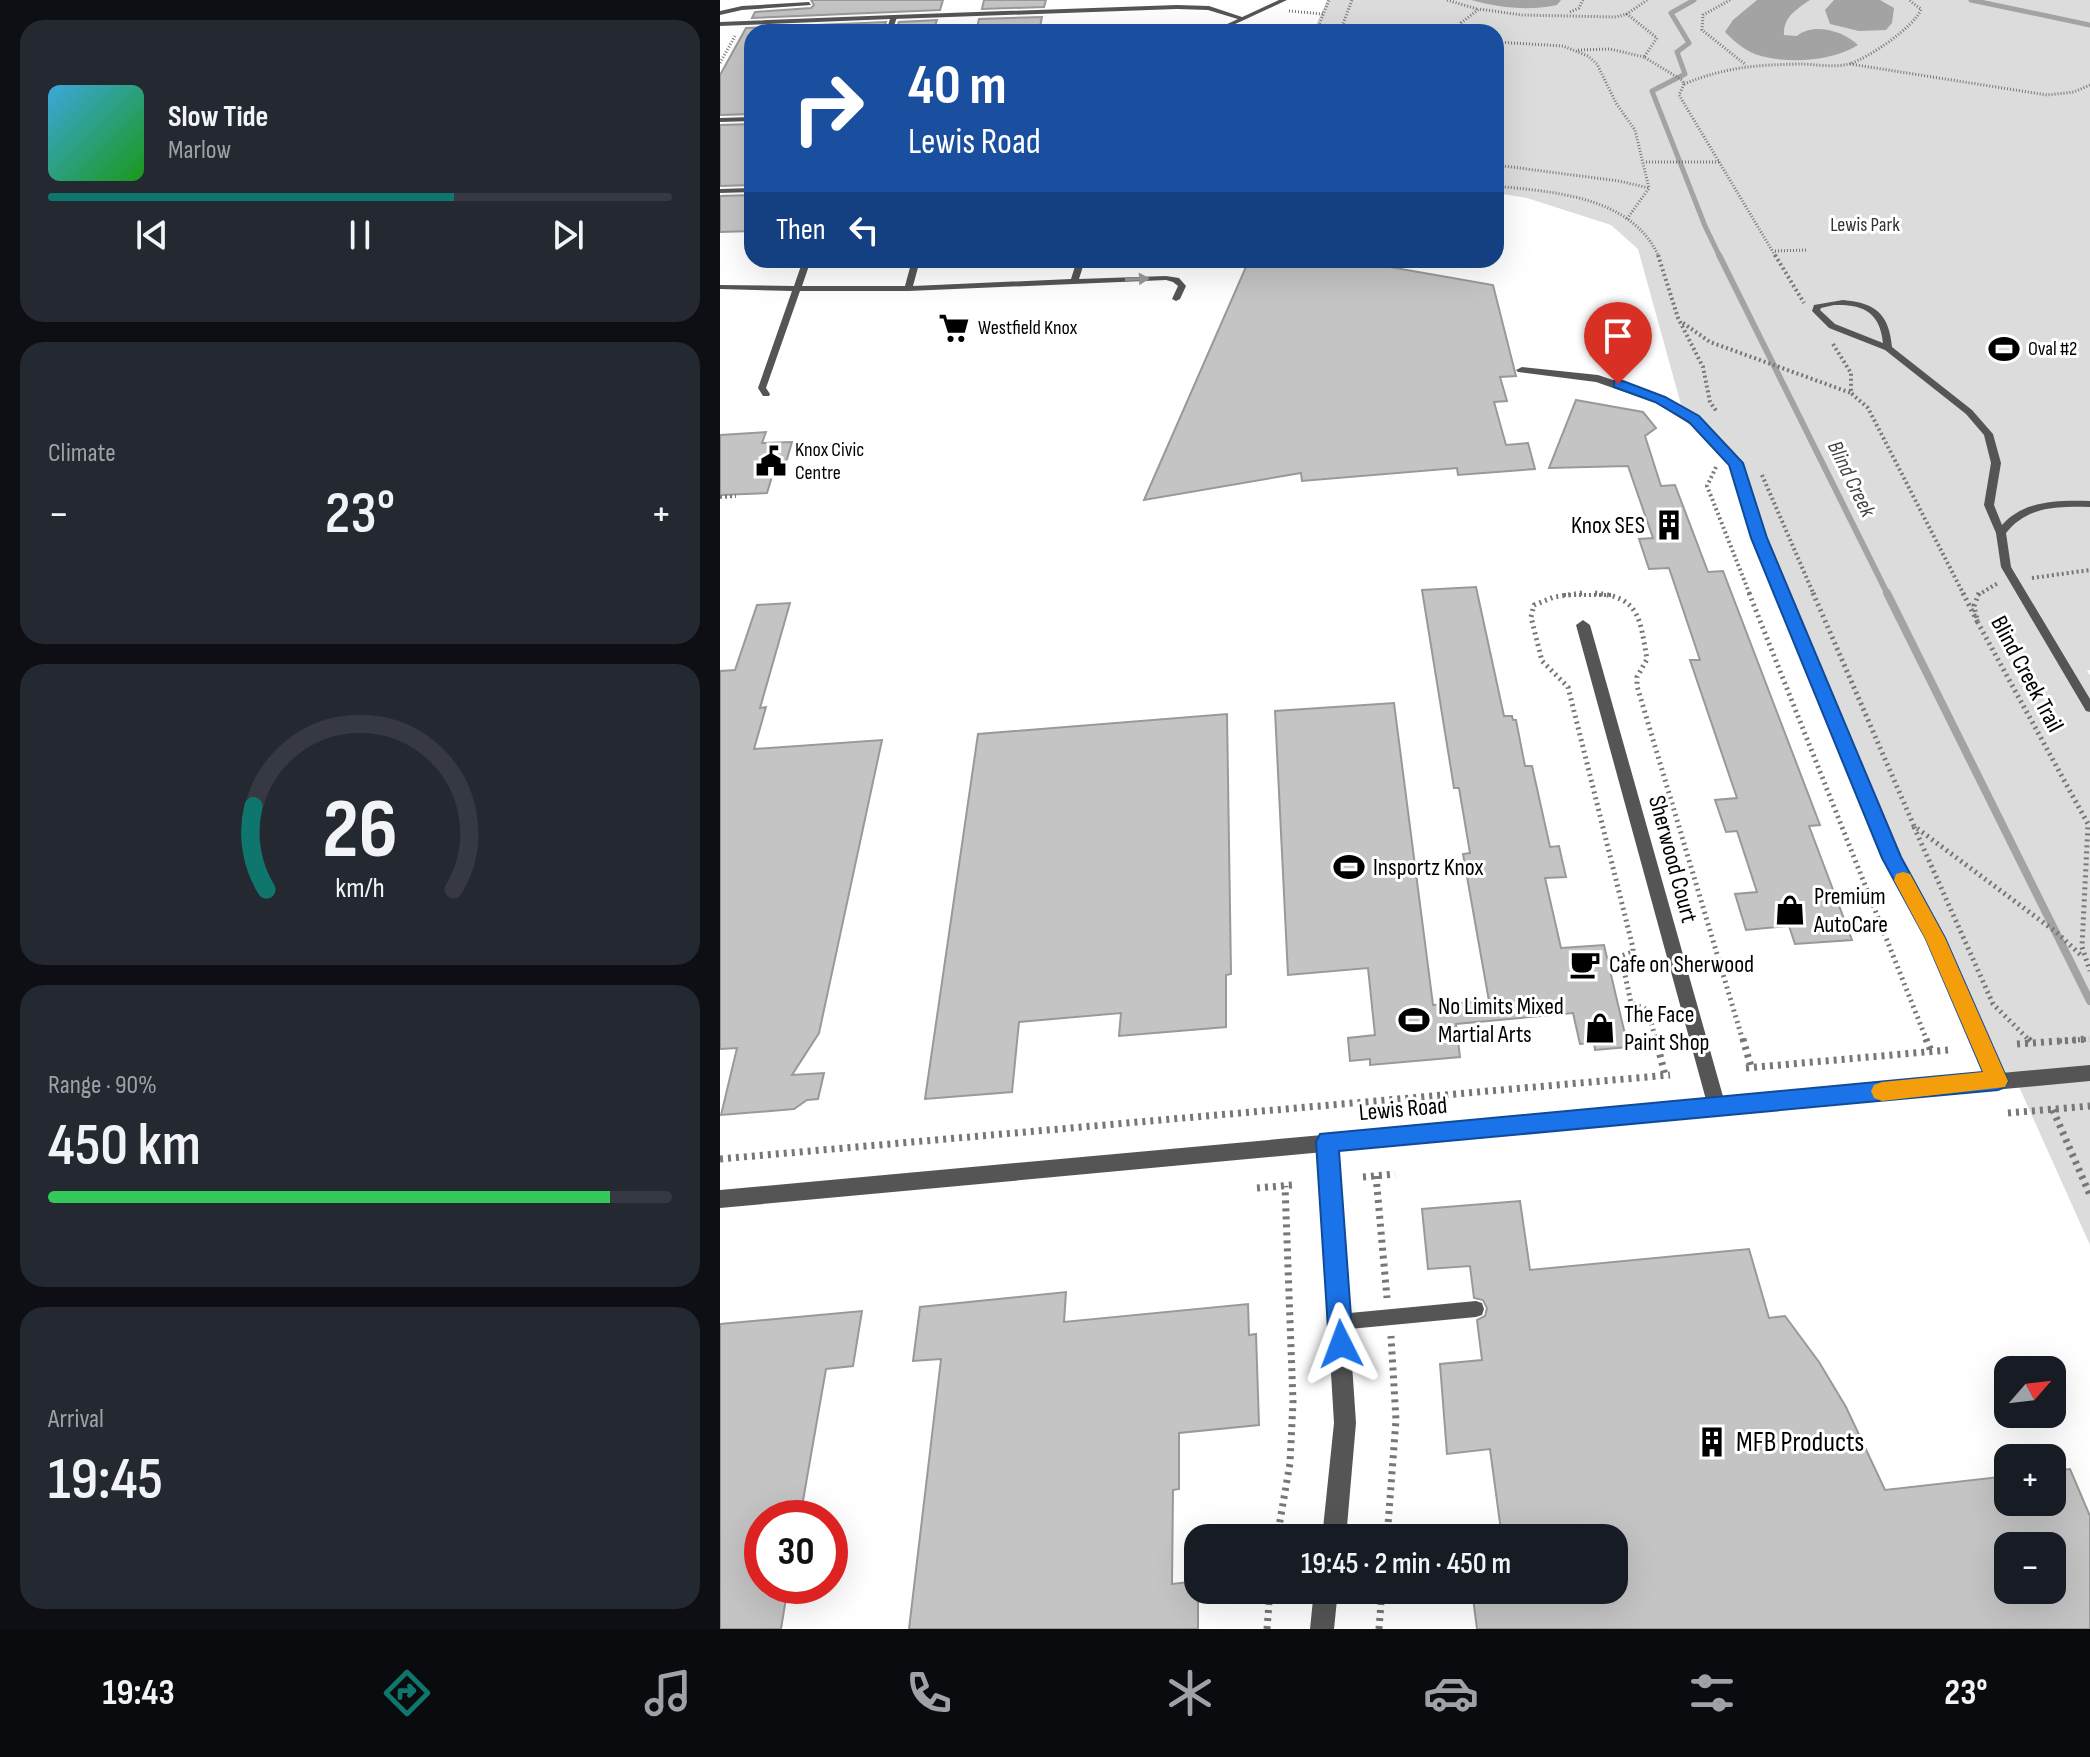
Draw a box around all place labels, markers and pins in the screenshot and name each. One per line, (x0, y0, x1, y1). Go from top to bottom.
pin (1584, 302, 1652, 384)
supermarket icon: Westfield Knox (937, 311, 971, 345)
place label: Westfield Knox (978, 316, 1078, 340)
sports icon: Oval #2 (1987, 332, 2021, 366)
place label: Oval #2 (2028, 337, 2077, 361)
place label: Knox Civic Centre (795, 438, 864, 485)
public building icon: Knox Civic Centre (754, 444, 788, 478)
building icon: Knox SES (1652, 508, 1686, 542)
place label: Knox SES (1571, 511, 1645, 540)
sports icon: Insportz Knox (1332, 850, 1366, 884)
place label: Insportz Knox (1373, 853, 1484, 882)
place label: Premium AutoCare (1813, 882, 1888, 939)
shop icon: Premium AutoCare (1773, 893, 1807, 927)
cafe icon: Cafe on Sherwood (1568, 947, 1602, 981)
place label: Cafe on Sherwood (1609, 950, 1754, 979)
place label: No Limits Mixed Martial Arts (1438, 992, 1564, 1049)
place label: The Face Paint Shop (1624, 1000, 1710, 1057)
sports icon: No Limits Mixed Martial Arts (1397, 1003, 1431, 1037)
shop icon: The Face Paint Shop (1583, 1011, 1617, 1045)
building icon: MFB Products (1695, 1425, 1729, 1459)
place label: MFB Products (1736, 1426, 1864, 1459)

